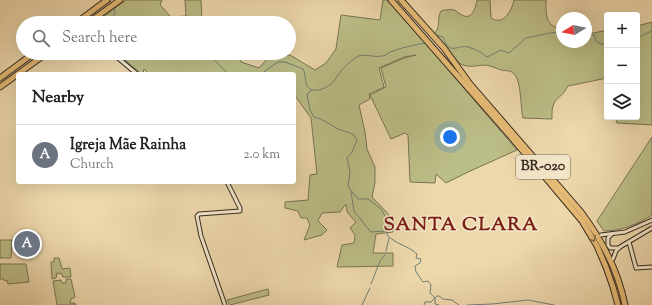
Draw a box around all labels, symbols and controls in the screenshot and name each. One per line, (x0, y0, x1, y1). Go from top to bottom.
north arrow (556, 12, 592, 48)
map controls (604, 12, 640, 120)
button: + (604, 12, 640, 48)
search box (16, 16, 296, 60)
icon: search (30, 27, 52, 49)
text: Search here (62, 28, 137, 49)
button: − (604, 48, 640, 84)
button: layers (604, 84, 640, 120)
text: Nearby (32, 86, 84, 110)
your location (440, 127, 460, 147)
text: Igreja Mãe Rainha (70, 135, 186, 156)
text: A (40, 146, 50, 164)
text: 2.0 km (244, 146, 280, 164)
road number: BR-020 (516, 155, 570, 179)
text: Church (70, 156, 114, 174)
district label: SANTA CLARA (384, 212, 538, 239)
pin: A (14, 229, 40, 259)
one-way arrow (588, 235, 595, 242)

